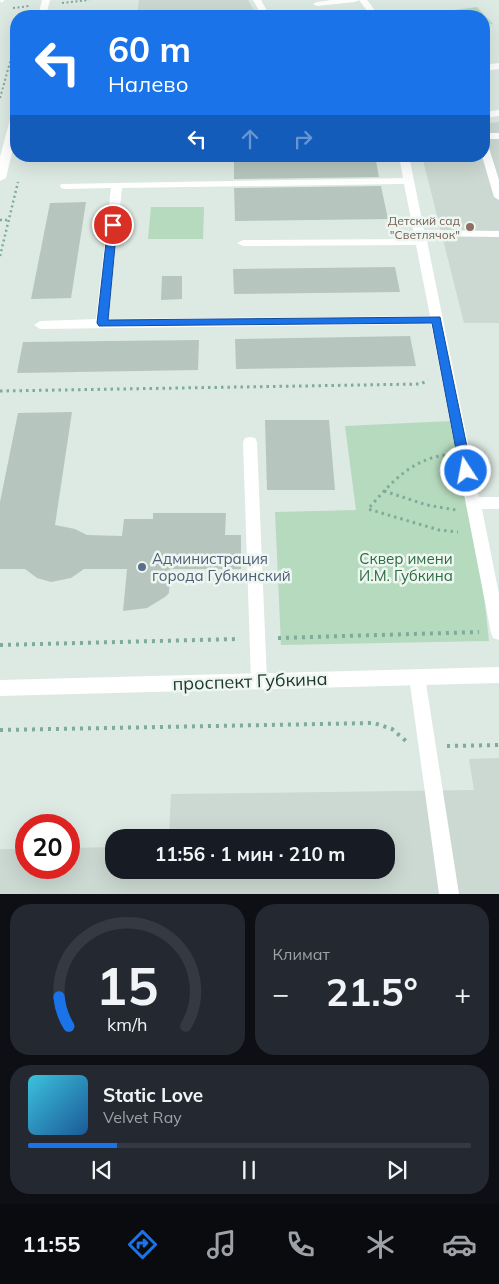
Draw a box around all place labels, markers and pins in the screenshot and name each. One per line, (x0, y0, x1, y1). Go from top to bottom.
pin (92, 204, 134, 246)
place label: Детский сад "Светлячок" (388, 213, 460, 242)
marker: Детский сад "Светлячок" (464, 221, 476, 233)
place label: Администрация города Губкинский (152, 549, 291, 585)
marker: Администрация города Губкинский (136, 561, 148, 573)

